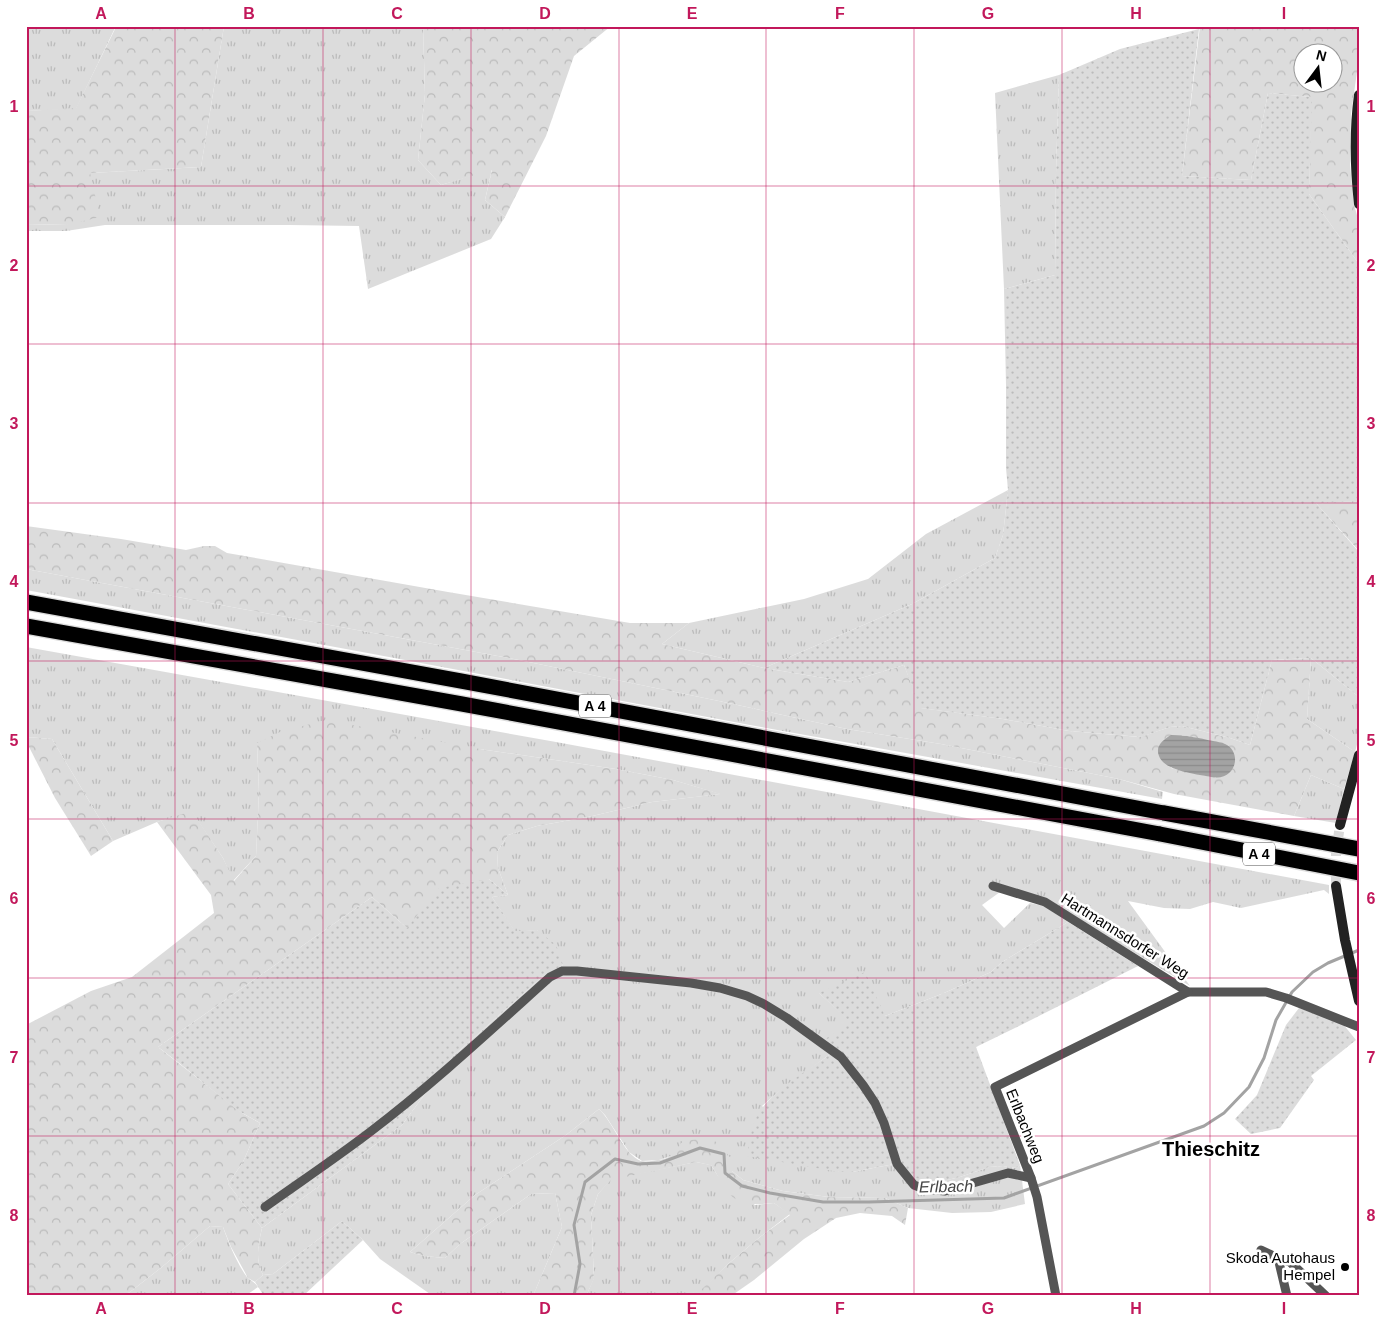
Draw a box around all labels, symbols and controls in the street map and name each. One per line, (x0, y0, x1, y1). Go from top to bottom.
text: A (95, 5, 107, 22)
text: B (243, 5, 255, 22)
text: C (391, 5, 403, 22)
text: D (539, 5, 551, 22)
text: E (687, 5, 698, 22)
text: F (835, 5, 845, 22)
text: G (982, 5, 994, 22)
text: H (1130, 5, 1142, 22)
text: I (1282, 5, 1286, 22)
north arrow (1292, 42, 1342, 92)
text: N (1314, 46, 1328, 64)
text: 1 (10, 98, 19, 115)
text: 1 (1367, 98, 1376, 115)
text: 2 (10, 257, 19, 274)
text: 2 (1367, 257, 1376, 274)
text: 3 (10, 415, 19, 432)
text: 3 (1367, 415, 1376, 432)
text: 4 (10, 573, 19, 590)
text: 4 (1367, 573, 1376, 590)
road number: A 4 (579, 694, 611, 718)
text: 5 (10, 732, 19, 749)
text: 5 (1367, 732, 1376, 749)
road number: A 4 (1243, 842, 1275, 866)
street label: Hartmannsdorfer Weg (1058, 889, 1192, 982)
text: 6 (10, 890, 19, 907)
text: 6 (1367, 890, 1376, 907)
text: 7 (10, 1049, 19, 1066)
text: 7 (1367, 1049, 1376, 1066)
street label: Erlbachweg (1003, 1086, 1048, 1165)
district label: Thieschitz (1162, 1138, 1260, 1160)
water label: Erlbach (919, 1178, 973, 1195)
text: 8 (10, 1207, 19, 1224)
text: 8 (1367, 1207, 1376, 1224)
place label: Skoda Autohaus Hempel (1226, 1249, 1335, 1283)
marker: Skoda Autohaus Hempel (1339, 1261, 1351, 1273)
text: A (95, 1300, 107, 1317)
text: B (243, 1300, 255, 1317)
text: C (391, 1300, 403, 1317)
text: D (539, 1300, 551, 1317)
text: E (687, 1300, 698, 1317)
text: F (835, 1300, 845, 1317)
text: G (982, 1300, 994, 1317)
text: H (1130, 1300, 1142, 1317)
text: I (1282, 1300, 1286, 1317)

